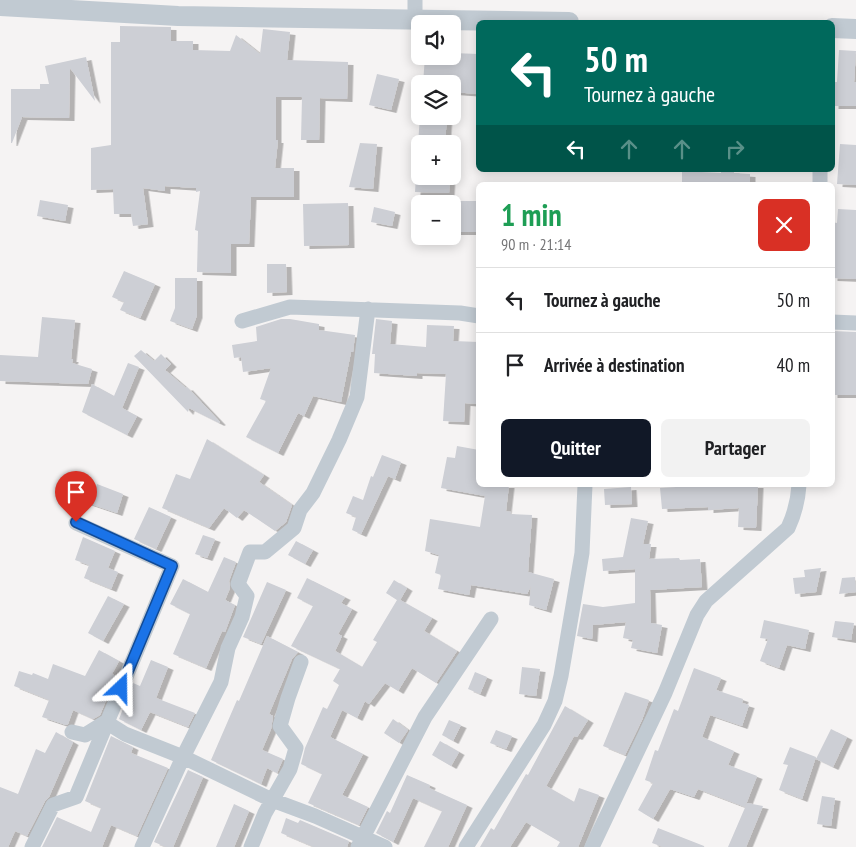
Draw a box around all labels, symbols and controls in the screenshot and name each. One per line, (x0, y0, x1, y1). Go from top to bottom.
map controls (411, 15, 461, 245)
button: sound (411, 15, 461, 65)
text: 50 m (584, 36, 648, 82)
icon: left (501, 40, 566, 105)
button: layers (411, 75, 461, 125)
text: Tournez à gauche (584, 80, 715, 108)
button: + (411, 135, 461, 185)
icon: left (562, 135, 590, 163)
icon: ahead (615, 135, 643, 163)
icon: ahead (668, 135, 696, 163)
icon: right (721, 135, 749, 163)
button: − (411, 195, 461, 245)
text: 1 min (501, 195, 562, 234)
button: close (758, 199, 810, 251)
text: 90 m · 21:14 (501, 234, 572, 254)
icon: left (501, 286, 529, 314)
text: Tournez à gauche (544, 288, 661, 312)
text: 50 m (777, 288, 810, 312)
icon: arrive (501, 351, 529, 379)
text: Arrivée à destination (544, 353, 685, 377)
text: 40 m (777, 353, 810, 377)
button: Quitter (501, 419, 651, 477)
button: Partager (661, 419, 810, 477)
pin (55, 471, 97, 522)
icon: arrive (62, 478, 90, 506)
position arrow (94, 661, 146, 713)

